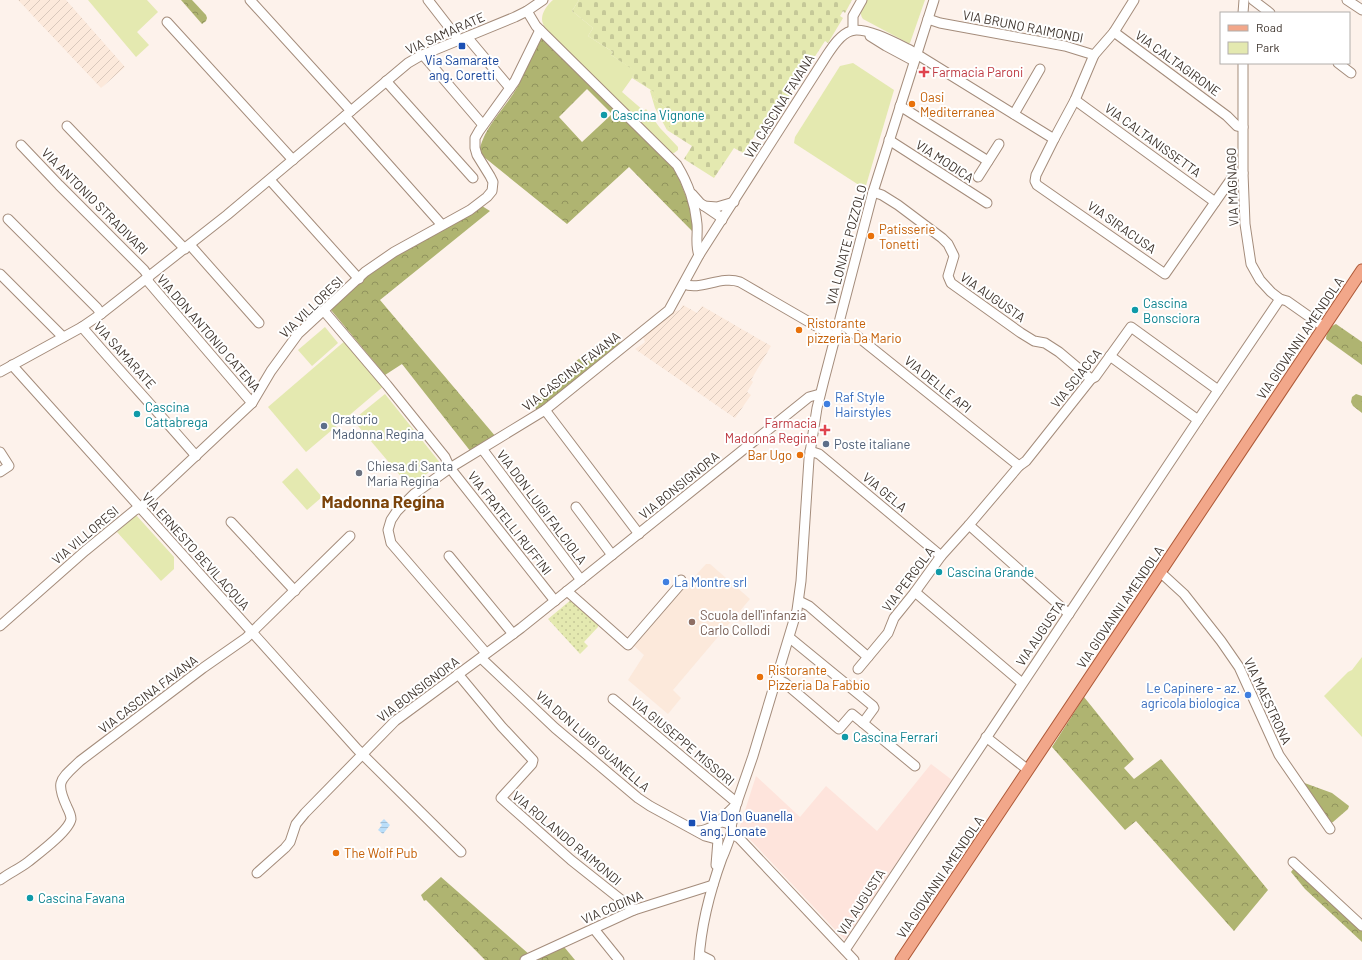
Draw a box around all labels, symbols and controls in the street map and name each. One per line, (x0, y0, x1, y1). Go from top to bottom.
street label: VIA BRUNO RAIMONDI (961, 6, 1085, 46)
street label: VIA SAMARATE (403, 8, 487, 58)
legend (1220, 12, 1350, 64)
text: Road (1256, 20, 1283, 34)
street label: VIA CALTAGIRONE (1132, 27, 1224, 99)
text: Park (1256, 40, 1280, 54)
marker: Via Samarate ang. Coretti (457, 41, 467, 51)
street label: VIA CASCINA FAVANA (740, 51, 818, 161)
place label: Via Samarate ang. Coretti (425, 52, 499, 83)
place label: Farmacia Paroni (932, 64, 1023, 80)
marker: Farmacia Paroni (919, 67, 929, 77)
place label: Oasi Mediterranea (920, 89, 995, 120)
marker: Oasi Mediterranea (907, 99, 917, 109)
street label: VIA CALTANISSETTA (1102, 100, 1204, 180)
place label: Cascina Vignone (612, 107, 705, 123)
marker: Cascina Vignone (599, 110, 609, 120)
street label: VIA MODICA (913, 136, 977, 186)
street label: VIA ANTONIO STRADIVARI (38, 144, 152, 258)
street label: VIA MAGNAGO (1223, 147, 1241, 227)
street label: VIA LONATE POZZOLO (822, 183, 870, 307)
street label: VIA SIRACUSA (1084, 197, 1160, 257)
place label: Patisserie Tonetti (879, 221, 936, 252)
marker: Patisserie Tonetti (866, 231, 876, 241)
street label: VIA AUGUSTA (957, 269, 1029, 325)
street label: VIA DON ANTONIO CATENA (154, 271, 264, 395)
street label: VIA VILLORESI (276, 273, 346, 341)
street label: VIA GIOVANNI AMENDOLA (1253, 274, 1347, 402)
place label: Cascina Bonsciora (1143, 295, 1200, 326)
marker: Cascina Bonsciora (1130, 305, 1140, 315)
place label: Ristorante pizzeria Da Mario (807, 315, 902, 346)
street label: VIA SAMARATE (91, 318, 159, 392)
marker: Ristorante pizzeria Da Mario (794, 325, 804, 335)
street label: VIA CASCINA FAVANA (519, 328, 623, 414)
street label: VIA SCIACCA (1047, 345, 1105, 411)
street label: VIA DELLE API (901, 352, 975, 416)
place label: Raf Style Hairstyles (835, 389, 891, 420)
place label: Cascina Cattabrega (145, 399, 208, 430)
marker: Raf Style Hairstyles (822, 399, 832, 409)
marker: Cascina Cattabrega (132, 409, 142, 419)
place label: Oratorio Madonna Regina (332, 411, 424, 442)
place label: Farmacia Madonna Regina (725, 415, 817, 446)
marker: Oratorio Madonna Regina (319, 421, 329, 431)
marker: Farmacia Madonna Regina (820, 425, 830, 435)
place label: Poste italiane (834, 436, 910, 452)
marker: Poste italiane (821, 439, 831, 449)
street label: VIA DON LUIGI FALCIOLA (494, 447, 590, 568)
place label: Bar Ugo (747, 447, 792, 463)
street label: VIA BONSIGNORA (636, 448, 722, 522)
marker: Bar Ugo (795, 450, 805, 460)
place label: Chiesa di Santa Maria Regina (367, 458, 453, 489)
marker: Chiesa di Santa Maria Regina (354, 468, 364, 478)
street label: VIA FRATELLI RUFFINI (465, 468, 555, 578)
street label: VIA GELA (859, 469, 911, 515)
street label: VIA ERNESTO BEVILACQUA (139, 489, 253, 613)
district label: Madonna Regina (322, 491, 444, 511)
street label: VIA VILLORESI (48, 502, 122, 568)
street label: VIA PERGOLA (878, 543, 938, 615)
street label: VIA GIOVANNI AMENDOLA (1073, 543, 1167, 671)
place label: Cascina Grande (947, 564, 1034, 580)
marker: Cascina Grande (934, 567, 944, 577)
place label: La Montre srl (674, 574, 747, 590)
marker: La Montre srl (661, 577, 671, 587)
street label: VIA AUGUSTA (1012, 597, 1068, 669)
place label: Scuola dell'infanzia Carlo Collodi (700, 607, 806, 638)
marker: Scuola dell'infanzia Carlo Collodi (687, 617, 697, 627)
street label: VIA CASCINA FAVANA (95, 651, 201, 736)
street label: VIA BONSIGNORA (374, 653, 462, 725)
street label: VIA MAESTRONA (1241, 655, 1295, 747)
place label: Ristorante Pizzeria Da Fabbio (768, 662, 870, 693)
marker: Ristorante Pizzeria Da Fabbio (755, 672, 765, 682)
place label: Le Capinere - az. agricola biologica (1141, 680, 1240, 711)
street label: VIA DON LUIGI GUANELLA (533, 687, 653, 795)
marker: Le Capinere - az. agricola biologica (1243, 690, 1253, 700)
street label: VIA GIUSEPPE MISSORI (628, 693, 738, 789)
place label: Cascina Ferrari (853, 729, 938, 745)
marker: Cascina Ferrari (840, 732, 850, 742)
street label: VIA ROLANDO RAIMONDI (509, 788, 625, 888)
place label: Via Don Guanella ang. Lonate (700, 808, 793, 839)
street label: VIA GIOVANNI AMENDOLA (893, 813, 987, 941)
marker: Via Don Guanella ang. Lonate (687, 818, 697, 828)
place label: The Wolf Pub (344, 845, 418, 861)
marker: The Wolf Pub (331, 848, 341, 858)
street label: VIA AUGUSTA (834, 866, 888, 938)
street label: VIA CODINA (579, 887, 645, 927)
place label: Cascina Favana (38, 890, 125, 906)
marker: Cascina Favana (25, 893, 35, 903)

